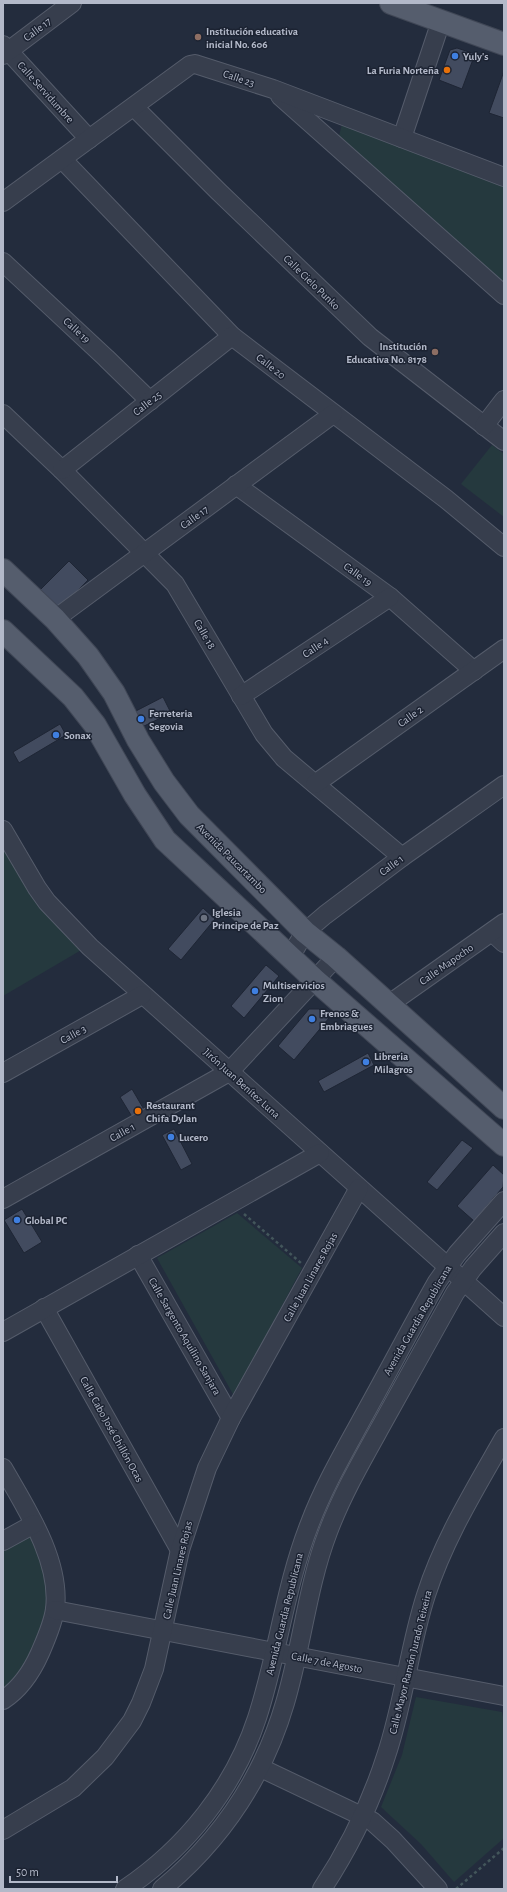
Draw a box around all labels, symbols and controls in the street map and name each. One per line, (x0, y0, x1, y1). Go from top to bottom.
street label: Calle 17 (21, 15, 54, 43)
place label: Institución educativa inicial No. 606 (206, 26, 299, 50)
marker: Institución educativa inicial No. 606 (193, 32, 203, 42)
marker: Yuly's (450, 51, 460, 61)
place label: Yuly's (463, 51, 488, 62)
street label: Calle Servidumbre (15, 60, 76, 125)
place label: La Furia Norteña (367, 65, 440, 76)
marker: La Furia Norteña (442, 65, 452, 75)
street label: Calle 23 (222, 68, 257, 89)
street label: Calle Cielo Punko (281, 253, 342, 312)
street label: Calle 19 (61, 315, 92, 345)
place label: Institución Educativa No. 8178 (346, 341, 427, 365)
marker: Institución Educativa No. 8178 (430, 347, 440, 357)
street label: Calle 20 (254, 352, 288, 381)
street label: Calle 25 (131, 389, 164, 418)
street label: Calle 17 (178, 503, 211, 531)
street label: Calle 19 (341, 561, 374, 588)
street label: Calle 18 (192, 618, 217, 651)
street label: Calle 4 (300, 635, 330, 660)
street label: Calle 2 (396, 704, 425, 729)
place label: Ferreteria Segovia (149, 708, 193, 732)
marker: Ferreteria Segovia (136, 714, 146, 724)
marker: Sonax (51, 730, 61, 740)
place label: Sonax (64, 730, 91, 741)
street label: Avenida Paucartambo (195, 821, 269, 895)
street label: Calle 1 (377, 853, 405, 878)
place label: Iglesia Principe de Paz (212, 907, 279, 931)
marker: Iglesia Principe de Paz (199, 913, 209, 923)
street label: Calle Mapocho (417, 942, 475, 987)
place label: Multiservicios Zion (263, 980, 325, 1004)
marker: Multiservicios Zion (250, 986, 260, 996)
place label: Frenos & Embriagues (320, 1008, 373, 1032)
marker: Frenos & Embriagues (307, 1014, 317, 1024)
street label: Calle 3 (58, 1023, 88, 1046)
street label: Jirón Juan Benítez Luna (201, 1046, 282, 1120)
place label: Libreria Milagros (374, 1051, 413, 1075)
marker: Libreria Milagros (361, 1057, 371, 1067)
place label: Restaurant Chifa Dylan (146, 1100, 197, 1124)
marker: Restaurant Chifa Dylan (133, 1106, 143, 1116)
street label: Calle 1 (108, 1121, 137, 1144)
marker: Lucero (166, 1132, 176, 1142)
place label: Lucero (179, 1132, 209, 1143)
marker: Global PC (12, 1215, 22, 1225)
place label: Global PC (25, 1215, 67, 1226)
street label: Calle Juan Linares Rojas (281, 1231, 340, 1324)
street label: Avenida Guardia Republicana (381, 1263, 454, 1377)
street label: Calle Sargento Aquilino Sanjara (146, 1276, 223, 1397)
street label: Calle Cabo José Chillón Ocas (78, 1375, 145, 1484)
street label: Calle Juan Linares Rojas (161, 1520, 194, 1620)
street label: Avenida Guardia Republicana (264, 1552, 305, 1676)
street label: Calle Mayor Ramón Jurado Teixeira (387, 1589, 434, 1735)
street label: Calle 7 de Agosto (290, 1650, 363, 1675)
scale bar (10, 1858, 117, 1884)
text: 50 m (16, 1866, 39, 1878)

